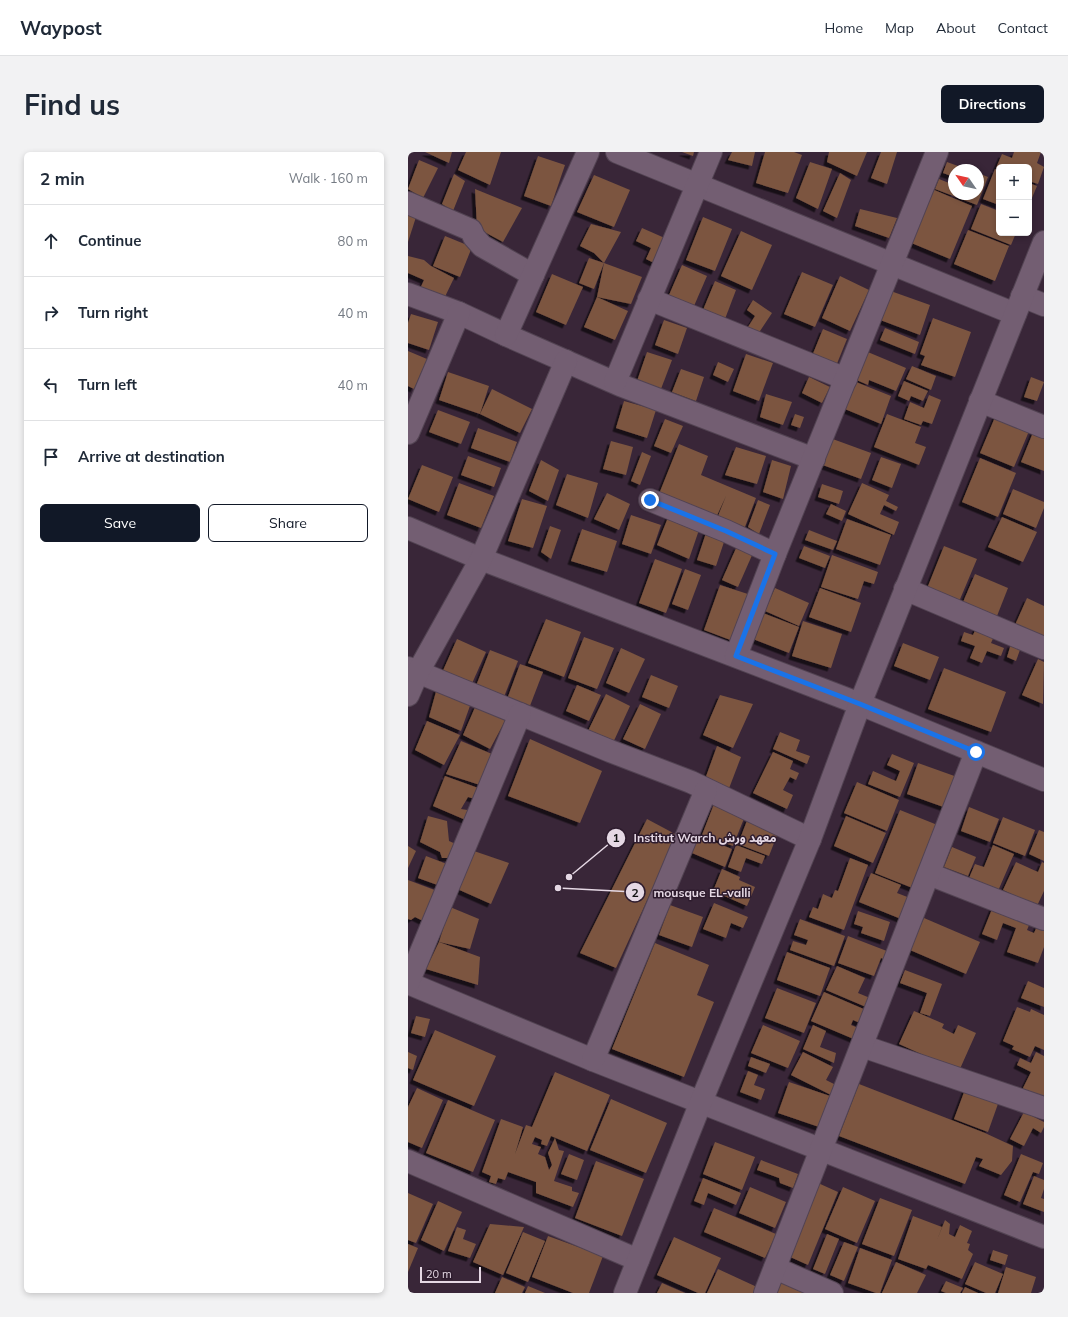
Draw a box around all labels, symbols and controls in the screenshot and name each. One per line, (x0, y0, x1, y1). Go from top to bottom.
text: Waypost (20, 16, 102, 40)
text: Home (824, 19, 863, 37)
text: Map (885, 19, 914, 37)
text: About (936, 19, 976, 37)
text: Contact (998, 19, 1048, 37)
button: Directions (941, 85, 1044, 123)
text: Find us (24, 87, 120, 122)
north arrow (948, 164, 984, 200)
map controls (996, 164, 1032, 236)
button: + (996, 164, 1032, 200)
text: 2 min (40, 168, 85, 189)
text: Walk · 160 m (289, 170, 368, 186)
button: − (996, 200, 1032, 236)
icon: ahead (40, 230, 62, 252)
text: Continue (78, 231, 141, 250)
text: 80 m (338, 233, 368, 249)
icon: right (40, 302, 62, 324)
text: Turn right (78, 303, 148, 322)
text: 40 m (338, 305, 368, 321)
icon: left (40, 374, 62, 396)
text: Turn left (78, 375, 137, 394)
text: 40 m (338, 377, 368, 393)
icon: arrive (40, 446, 62, 468)
text: Arrive at destination (78, 447, 225, 466)
route end (641, 491, 659, 509)
button: Save (40, 504, 200, 542)
button: Share (208, 504, 368, 542)
route start (967, 743, 985, 761)
callout: Institut Warch معهد ورش (606, 826, 784, 850)
text: 1 (612, 830, 620, 845)
text: Institut Warch معهد ورش (634, 830, 776, 845)
callout: mousque EL-valli (625, 880, 758, 904)
text: 2 (631, 885, 639, 900)
text: mousque EL-valli (653, 885, 751, 900)
scale bar (420, 1265, 481, 1284)
text: 20 m (426, 1267, 452, 1281)

